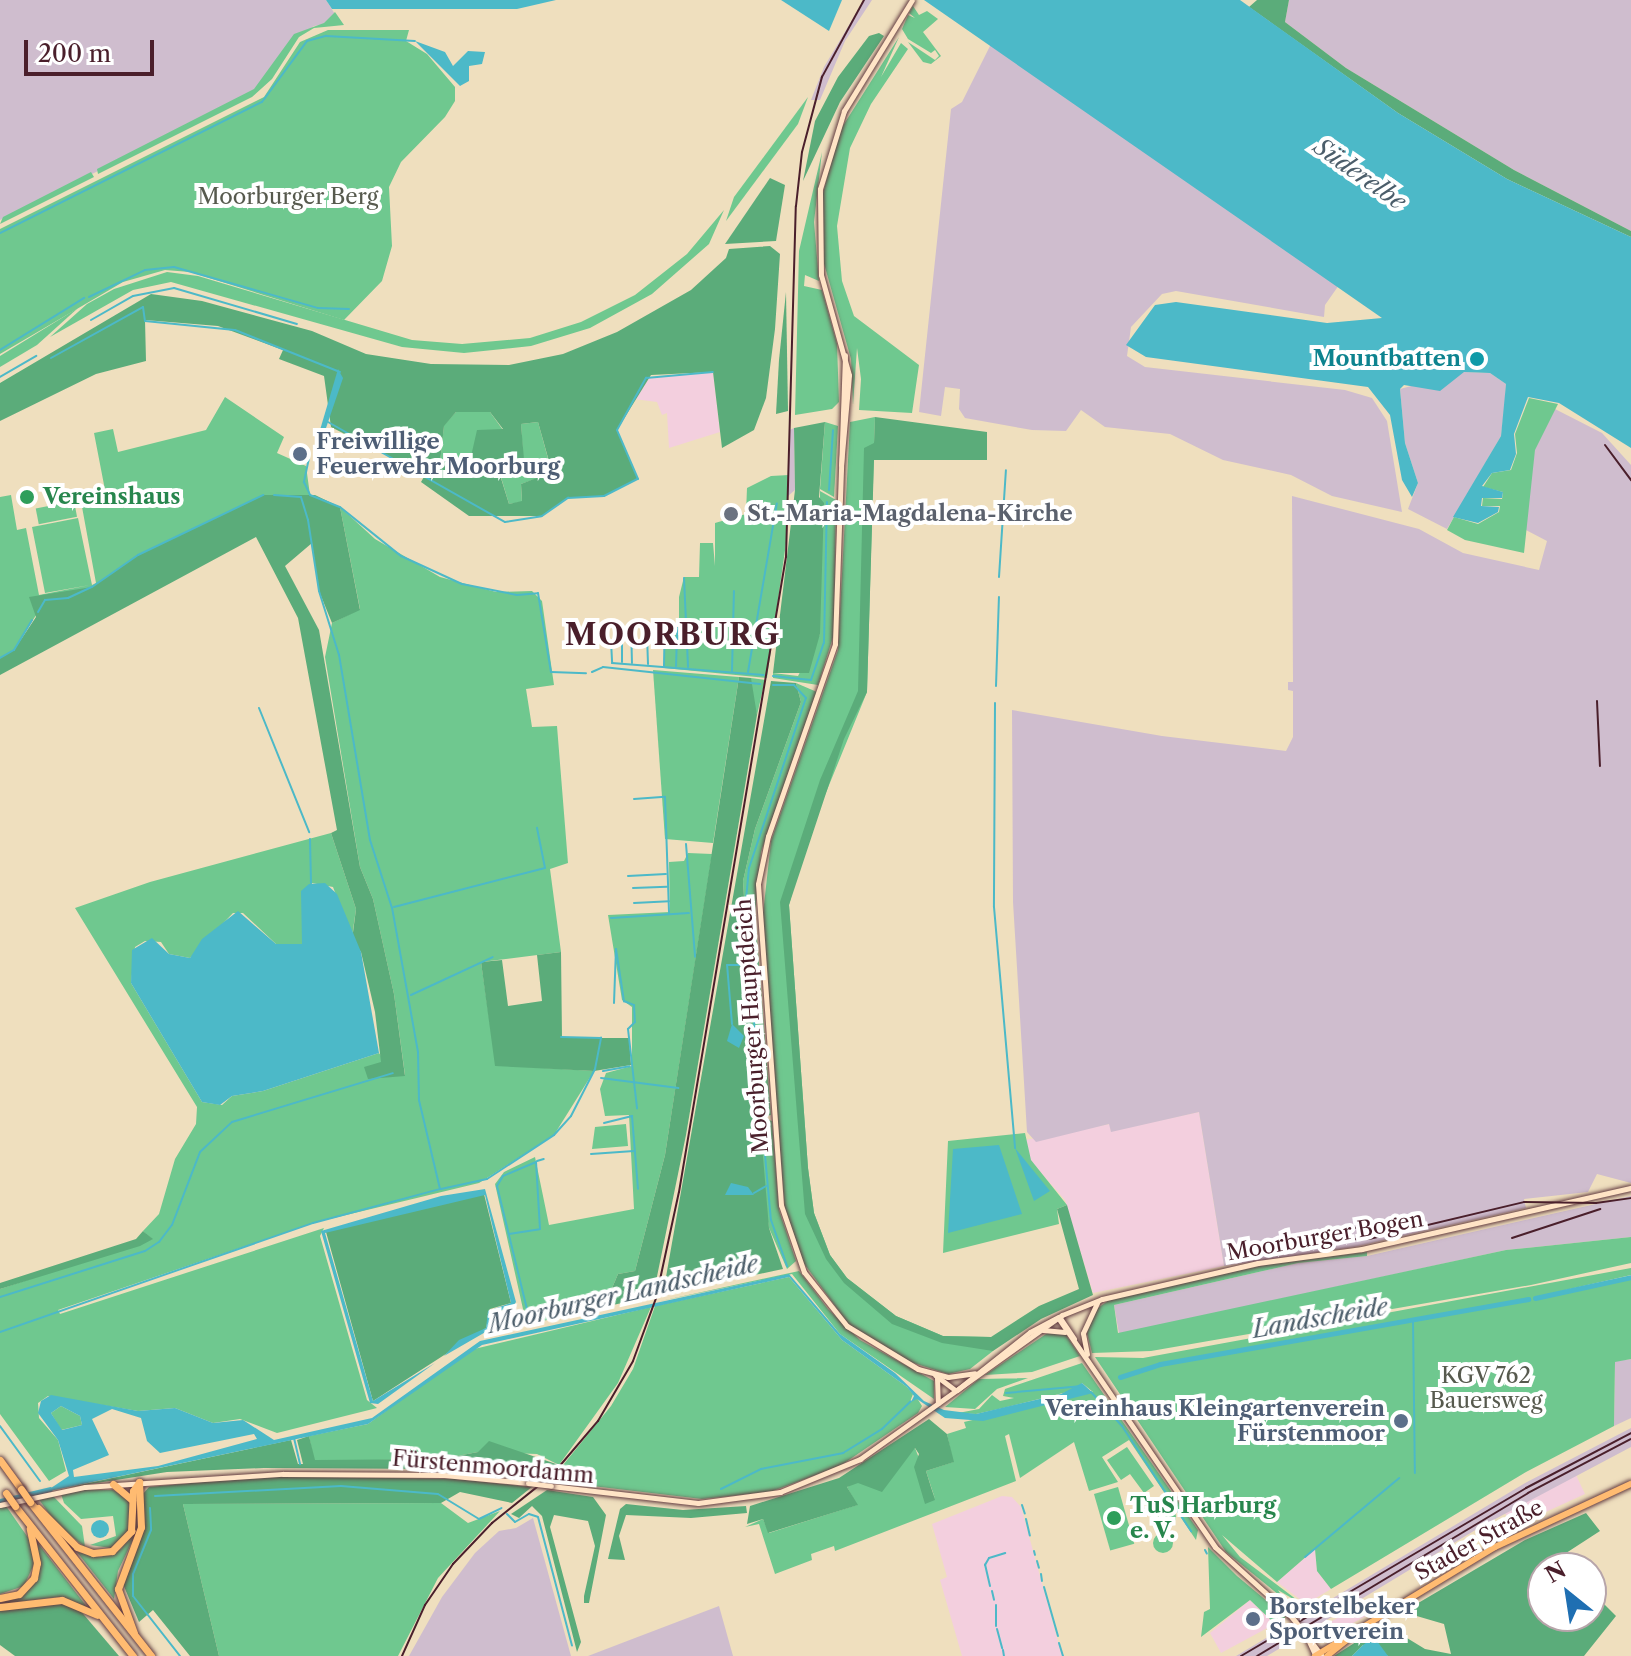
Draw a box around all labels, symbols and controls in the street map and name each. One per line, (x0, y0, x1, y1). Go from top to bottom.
scale bar (28, 24, 158, 74)
text: 200 m (38, 39, 111, 68)
water label: Süderelbe (1308, 132, 1412, 216)
park label: Moorburger Berg (197, 184, 379, 210)
place label: Mountbatten (1313, 346, 1461, 372)
marker: Mountbatten (1468, 350, 1486, 368)
place label: Freiwillige Feuerwehr Moorburg (316, 428, 560, 480)
marker: Freiwillige Feuerwehr Moorburg (291, 445, 309, 463)
place label: Vereinshaus (43, 484, 180, 510)
marker: Vereinshaus (18, 488, 36, 506)
place label: St.-Maria-Magdalena-Kirche (747, 501, 1073, 527)
marker: St.-Maria-Magdalena-Kirche (722, 505, 740, 523)
district label: MOORBURG (565, 617, 781, 653)
street label: Moorburger Hauptdeich (730, 897, 774, 1155)
street label: Moorburger Bogen (1225, 1206, 1425, 1266)
water label: Moorburger Landscheide (485, 1249, 761, 1339)
water label: Landscheide (1250, 1292, 1390, 1344)
park label: KGV 762 Bauersweg (1429, 1362, 1543, 1414)
place label: Vereinhaus Kleingartenverein Fürstenmoor (1046, 1395, 1385, 1446)
marker: Vereinhaus Kleingartenverein Fürstenmoor (1392, 1412, 1410, 1430)
street label: Fürstenmoordamm (391, 1445, 595, 1489)
place label: TuS Harburg e. V. (1130, 1492, 1276, 1544)
street label: Stader Straße (1410, 1494, 1548, 1586)
marker: TuS Harburg e. V. (1105, 1509, 1123, 1527)
north arrow (1527, 1552, 1607, 1632)
text: N (1541, 1556, 1571, 1589)
place label: Borstelbeker Sportverein (1269, 1593, 1415, 1644)
marker: Borstelbeker Sportverein (1244, 1610, 1262, 1628)

